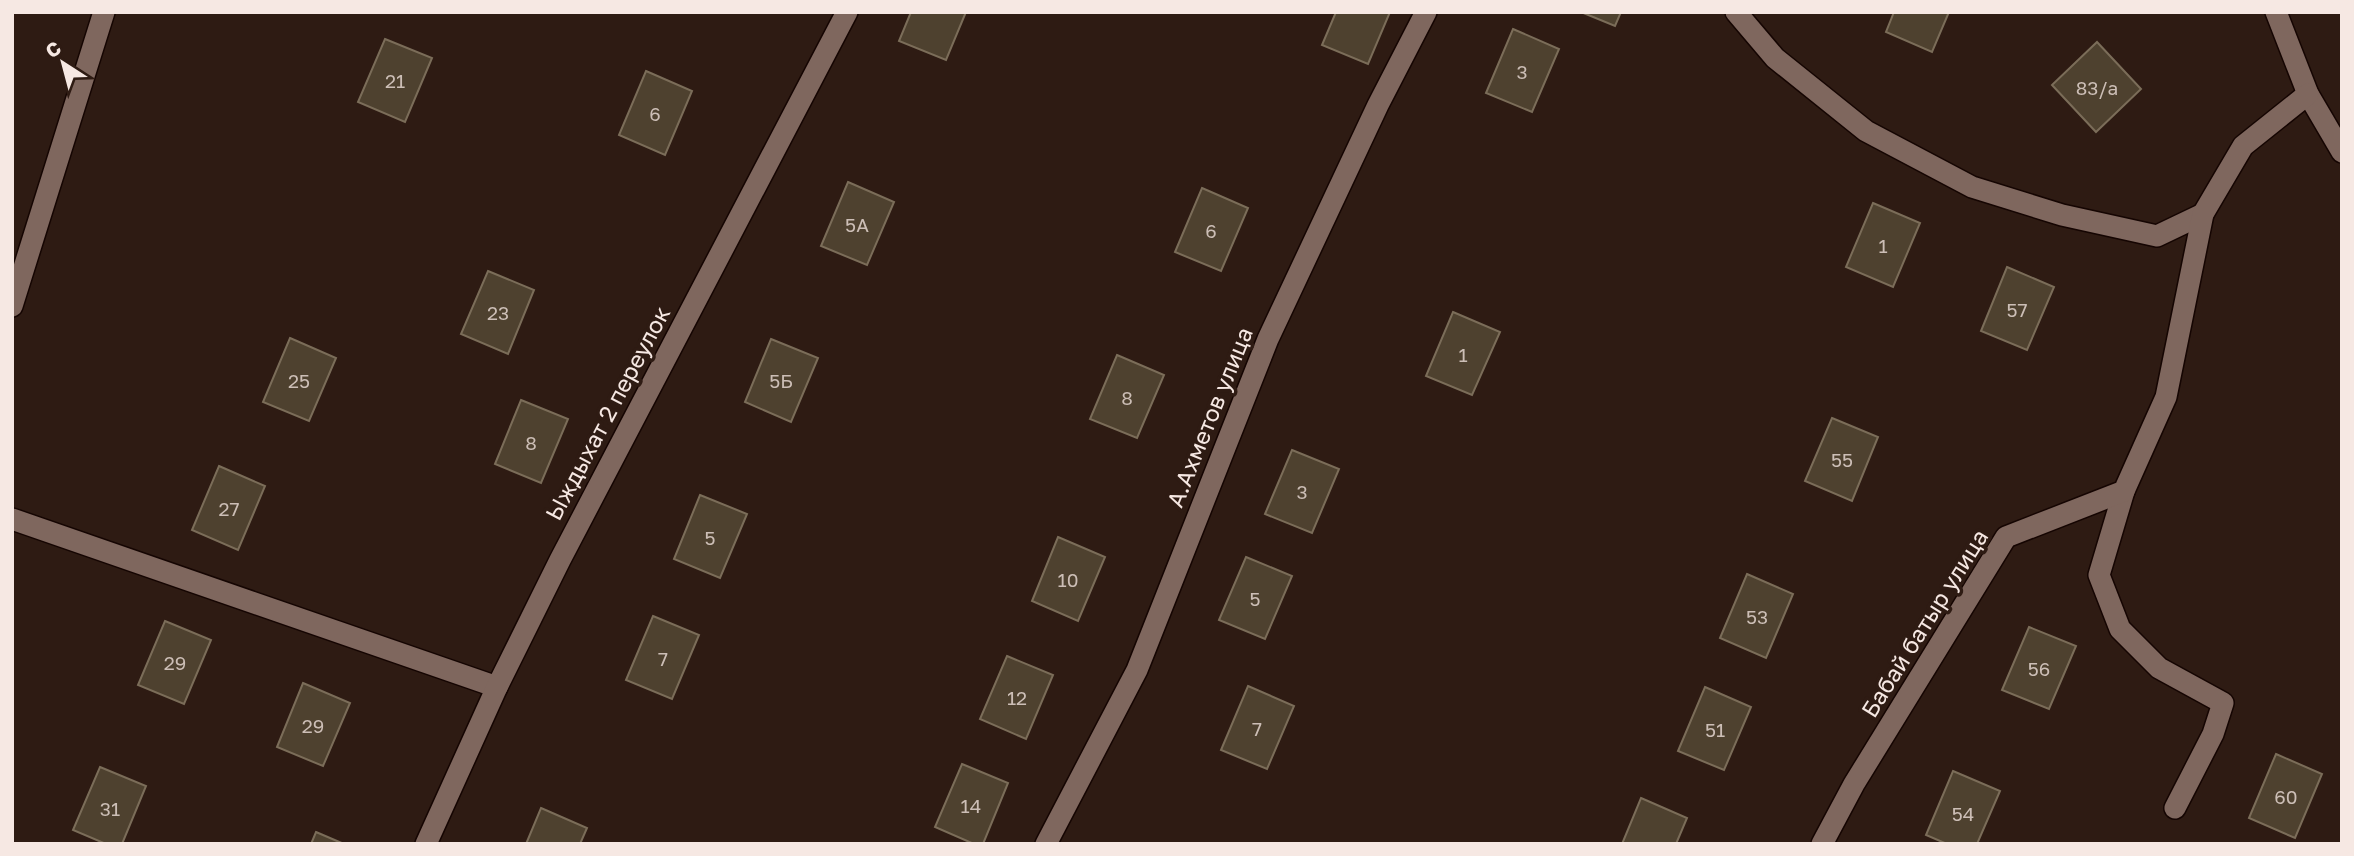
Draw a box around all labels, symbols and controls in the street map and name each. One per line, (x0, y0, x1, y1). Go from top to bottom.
north arrow (28, 28, 98, 98)
text: С (40, 36, 65, 62)
house number: 3 (1516, 60, 1528, 83)
house number: 21 (385, 69, 405, 92)
house number: 83/a (2076, 76, 2118, 99)
house number: 6 (649, 102, 661, 125)
house number: 5A (845, 213, 869, 236)
house number: 6 (1205, 219, 1217, 242)
house number: 1 (1878, 234, 1888, 257)
house number: 57 (2006, 298, 2028, 321)
house number: 23 (487, 301, 509, 324)
street label: Ыждыхат 2 переулок (539, 301, 675, 525)
street label: А.Ахметов улица (1160, 323, 1258, 511)
house number: 1 (1458, 343, 1468, 366)
house number: 25 (288, 369, 310, 392)
house number: 5Б (769, 369, 793, 392)
house number: 8 (1121, 386, 1133, 409)
house number: 8 (525, 431, 537, 454)
house number: 55 (1831, 448, 1853, 471)
house number: 3 (1296, 480, 1308, 503)
house number: 27 (218, 497, 240, 520)
street label: Бабай батыр улица (1855, 524, 1993, 722)
house number: 5 (704, 526, 716, 549)
house number: 10 (1058, 568, 1079, 591)
house number: 5 (1249, 587, 1261, 610)
house number: 53 (1746, 605, 1768, 628)
house number: 7 (658, 647, 668, 670)
house number: 29 (164, 651, 186, 674)
house number: 56 (2028, 657, 2050, 680)
house number: 12 (1007, 686, 1027, 709)
house number: 29 (302, 714, 324, 737)
house number: 7 (1252, 717, 1262, 740)
house number: 51 (1705, 718, 1725, 741)
house number: 60 (2274, 785, 2298, 808)
house number: 14 (961, 794, 981, 817)
house number: 31 (100, 797, 120, 820)
house number: 54 (1952, 802, 1974, 825)

